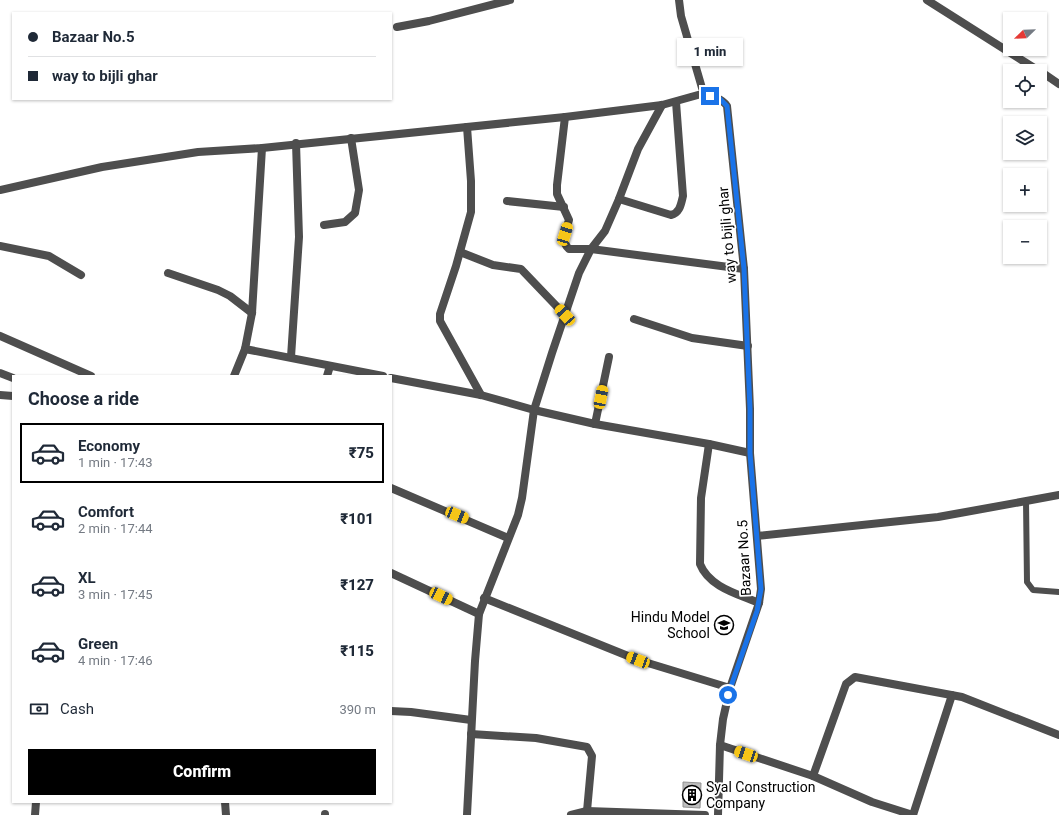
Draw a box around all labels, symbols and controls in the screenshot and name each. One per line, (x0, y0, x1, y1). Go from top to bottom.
north arrow (1003, 12, 1047, 56)
map controls (1003, 12, 1047, 264)
text: Bazaar No.5 (52, 28, 135, 46)
callout: 1 min (677, 38, 743, 66)
text: 1 min (694, 44, 726, 59)
button: locate (1003, 64, 1047, 108)
text: way to bijli ghar (52, 67, 158, 85)
route end (701, 87, 719, 105)
button: layers (1003, 116, 1047, 160)
button: + (1003, 168, 1047, 212)
street label: way to bijli ghar (715, 186, 739, 284)
button: − (1003, 220, 1047, 264)
car (556, 221, 574, 247)
car (553, 302, 577, 328)
car (593, 384, 609, 410)
text: Choose a ride (28, 388, 139, 409)
icon: car (30, 435, 66, 471)
text: Economy (78, 437, 140, 455)
text: ₹75 (349, 444, 374, 462)
text: 1 min · 17:43 (78, 455, 153, 470)
icon: car (30, 501, 66, 537)
text: Comfort (78, 503, 134, 521)
car (444, 505, 470, 525)
text: ₹101 (340, 510, 374, 528)
street label: Bazaar No.5 (734, 519, 754, 596)
text: 2 min · 17:44 (78, 521, 153, 536)
icon: car (30, 567, 66, 603)
text: XL (78, 569, 96, 587)
text: ₹127 (340, 576, 374, 594)
car (428, 585, 454, 607)
text: 3 min · 17:45 (78, 587, 153, 602)
place label: Hindu Model School (631, 609, 710, 641)
school or university icon: Hindu Model School (713, 614, 735, 636)
icon: car (30, 633, 66, 669)
text: Green (78, 635, 118, 653)
text: ₹115 (340, 642, 374, 660)
car (625, 650, 651, 670)
text: 4 min · 17:46 (78, 653, 153, 668)
route start (719, 686, 737, 704)
icon: cash (28, 698, 50, 720)
text: Cash (60, 700, 94, 718)
text: 390 m (339, 702, 376, 717)
car (733, 744, 759, 764)
button: Confirm (28, 749, 376, 795)
place label: Syal Construction Company (706, 779, 815, 811)
building icon: Syal Construction Company (681, 784, 703, 806)

